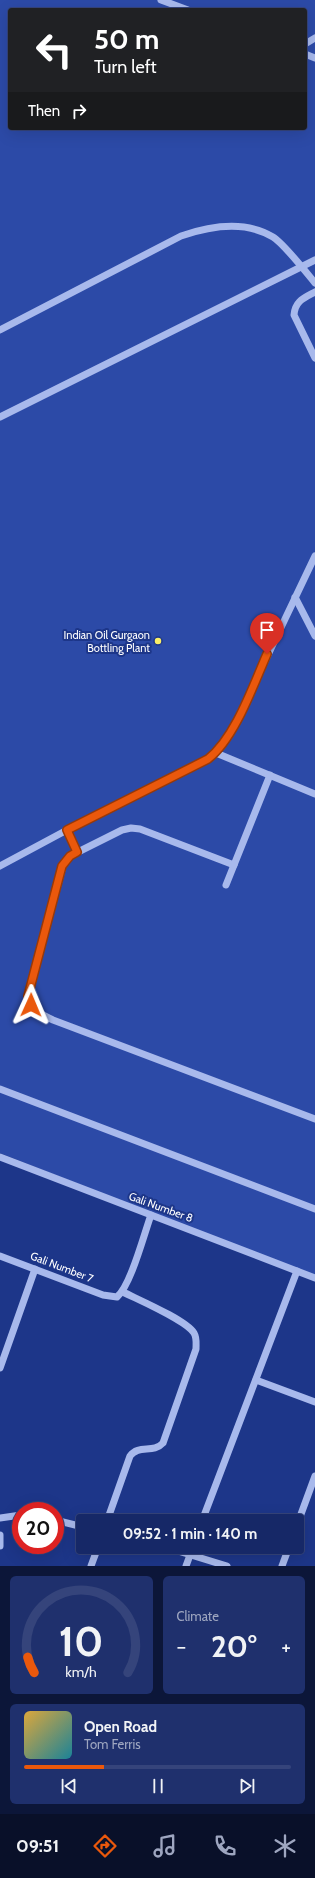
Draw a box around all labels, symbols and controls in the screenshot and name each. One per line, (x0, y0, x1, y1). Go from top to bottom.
text: 50 m (94, 22, 159, 56)
icon: left (28, 24, 80, 76)
text: Turn left (94, 56, 157, 78)
icon: right (68, 100, 90, 122)
text: Then (28, 102, 60, 120)
pin (250, 613, 284, 654)
icon: arrive (256, 619, 278, 641)
place label: Indian Oil Gurgaon Bottling Plant (64, 628, 150, 655)
marker: Indian Oil Gurgaon Bottling Plant (153, 636, 163, 646)
position arrow (10, 984, 52, 1026)
street label: Gali Number 8 (127, 1189, 195, 1225)
street label: Gali Number 7 (29, 1249, 96, 1286)
speed limit sign: 20 (12, 1502, 64, 1554)
text: 09:52 · 1 min · 140 m (123, 1525, 257, 1543)
text: Climate (177, 1608, 219, 1624)
text: 10 (59, 1616, 104, 1666)
text: 20° (211, 1628, 257, 1665)
text: − (177, 1633, 186, 1660)
text: + (281, 1633, 291, 1660)
text: km/h (66, 1663, 97, 1681)
text: Open Road (84, 1718, 157, 1736)
text: Tom Ferris (84, 1736, 141, 1752)
icon: previous (58, 1775, 80, 1797)
icon: pause (147, 1775, 169, 1797)
icon: next (236, 1775, 258, 1797)
icon: directions (91, 1832, 119, 1860)
icon: music (151, 1832, 179, 1860)
icon: phone (211, 1832, 239, 1860)
icon: climate (271, 1832, 299, 1860)
text: 09:51 (16, 1835, 59, 1857)

